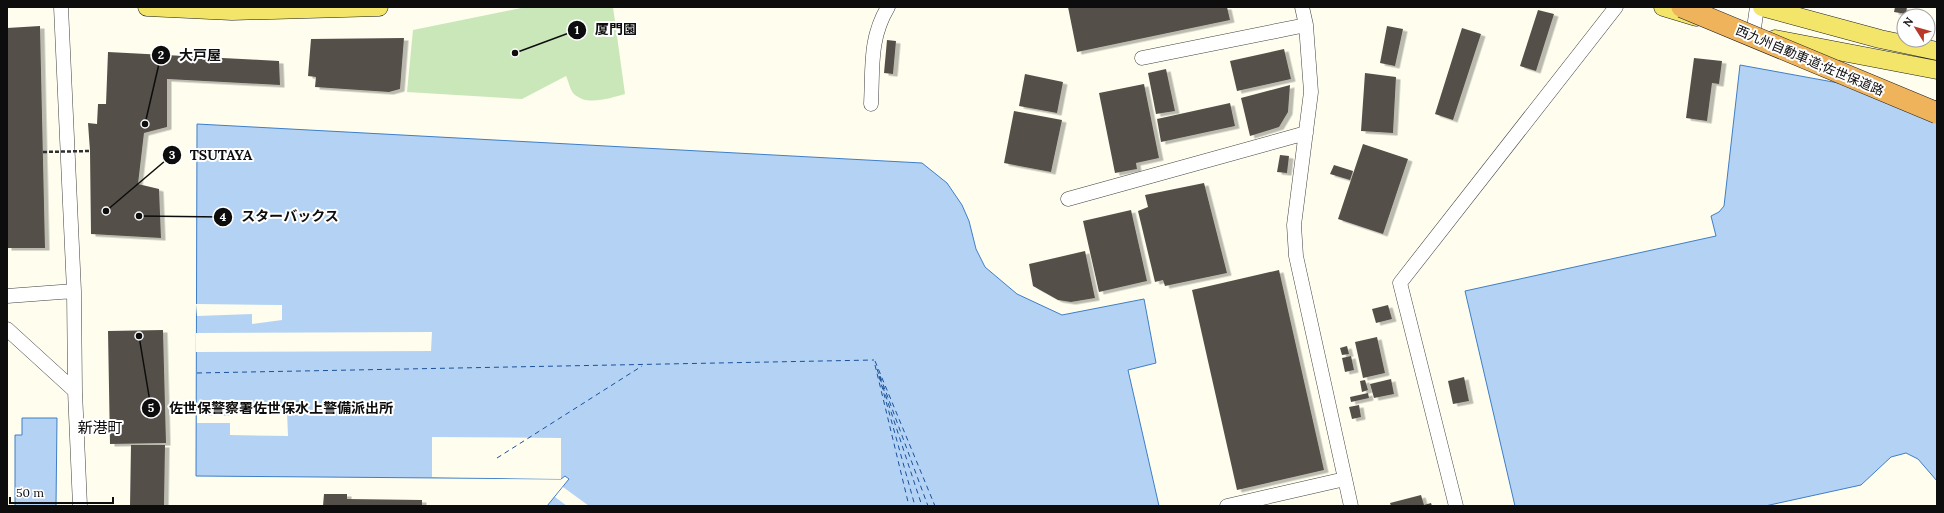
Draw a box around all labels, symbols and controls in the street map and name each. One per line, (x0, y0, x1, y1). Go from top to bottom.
north arrow (1896, 8, 1936, 48)
text: N (1900, 14, 1916, 30)
callout: 厦門園 (567, 17, 645, 43)
text: 厦門園 (595, 20, 637, 38)
street label: 西九州自動車道;佐世保道路 (1733, 21, 1887, 99)
text: 1 (575, 22, 580, 37)
callout: 大戸屋 (151, 42, 229, 68)
text: 大戸屋 (179, 46, 221, 64)
text: 2 (158, 47, 164, 62)
callout: TSUTAYA (162, 142, 261, 168)
text: TSUTAYA (190, 146, 253, 164)
text: 3 (169, 147, 176, 162)
callout: スターバックス (213, 204, 347, 230)
text: スターバックス (241, 207, 339, 225)
text: 4 (220, 209, 227, 224)
callout: 佐世保警察署佐世保水上警備派出所 (141, 395, 401, 421)
text: 佐世保警察署佐世保水上警備派出所 (169, 399, 393, 417)
text: 5 (148, 400, 155, 415)
district label: 新港町 (77, 418, 123, 437)
scale bar (10, 479, 113, 505)
text: 50 m (16, 485, 44, 500)

